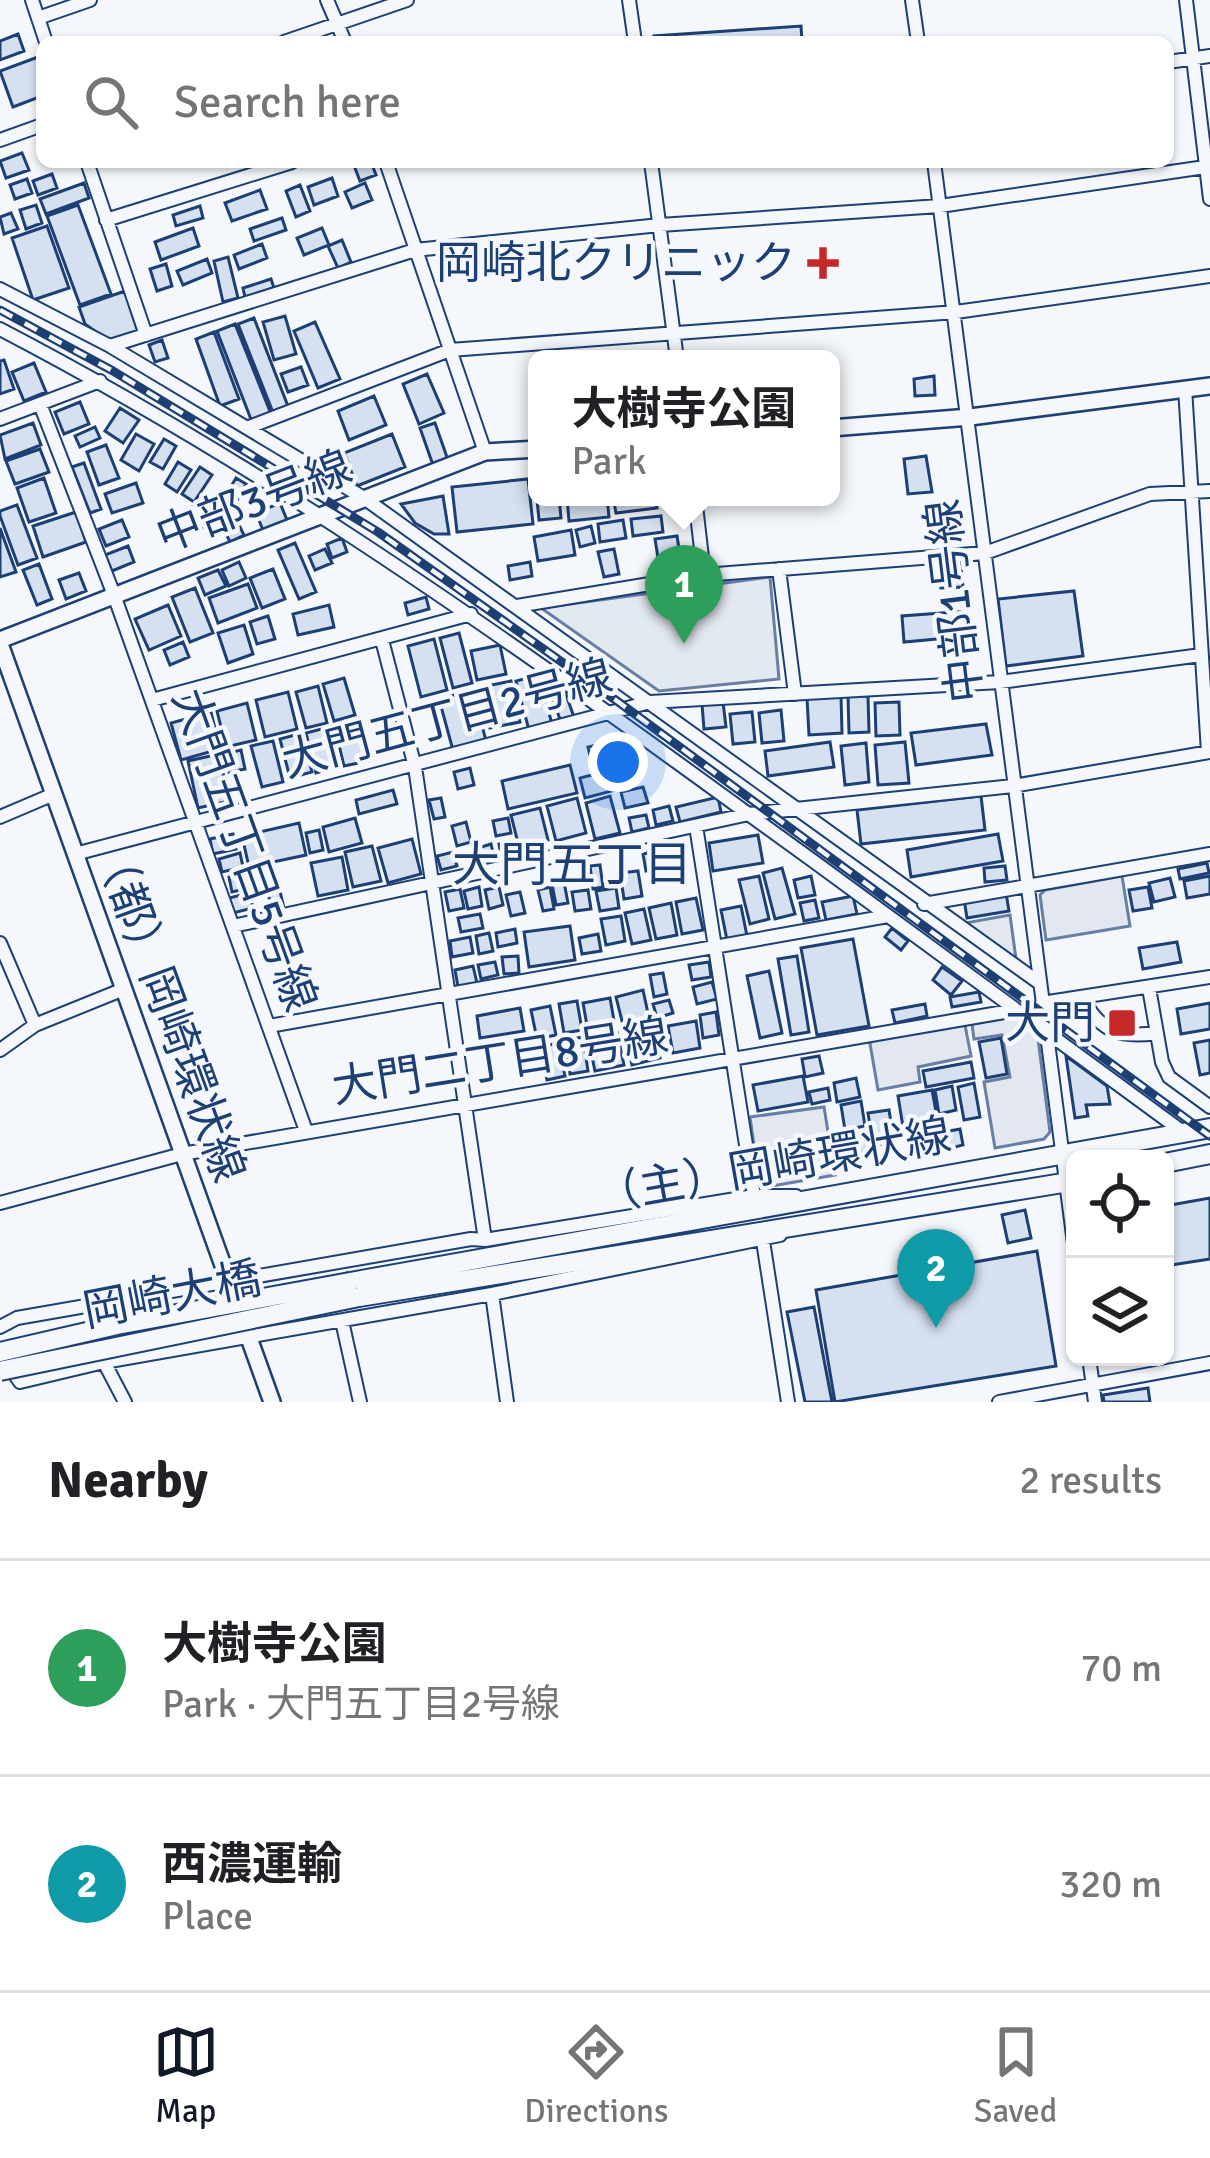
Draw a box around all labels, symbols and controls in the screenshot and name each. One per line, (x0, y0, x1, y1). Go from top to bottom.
search box (36, 36, 1174, 168)
icon: search (78, 69, 144, 135)
text: Search here (174, 75, 401, 130)
place label: 岡崎北クリニック (436, 236, 796, 291)
marker: 岡崎北クリニック (807, 247, 839, 279)
popup (528, 350, 840, 506)
text: 大樹寺公園 (571, 382, 797, 437)
text: Park (571, 437, 646, 485)
street label: 中部3号線 (149, 440, 359, 564)
street label: 中部1号線 (915, 496, 995, 706)
pin: 1 (645, 545, 723, 644)
street label: 大門五丁目2号線 (276, 649, 618, 789)
street label: 大門五丁目5号線 (160, 681, 328, 1019)
your location (588, 732, 648, 792)
street label: （都）岡崎環状線 (82, 832, 256, 1190)
district label: 大門五丁目 (452, 836, 692, 895)
place label: 大門 (1005, 996, 1095, 1051)
marker: 大門 (1106, 1007, 1138, 1039)
street label: 大門二丁目8号線 (328, 1008, 672, 1116)
street label: （主）岡崎環状線 (591, 1108, 955, 1224)
map controls (1066, 1150, 1174, 1366)
button: locate (1066, 1150, 1174, 1258)
pin: 2 (897, 1229, 975, 1328)
street label: 岡崎大橋 (78, 1251, 266, 1339)
button: layers (1066, 1258, 1174, 1366)
text: Nearby (48, 1449, 208, 1512)
text: 2 results (1019, 1456, 1162, 1504)
text: 大樹寺公園 (162, 1617, 387, 1672)
text: 1 (76, 1644, 98, 1692)
text: 70 m (1080, 1644, 1162, 1692)
text: Park · 大門五丁目2号線 (162, 1680, 560, 1728)
text: 西濃運輸 (162, 1837, 342, 1892)
text: 2 (76, 1860, 98, 1908)
text: 320 m (1059, 1860, 1162, 1908)
text: Place (162, 1892, 253, 1940)
tab: Map (153, 2019, 219, 2132)
tab: Directions (524, 2019, 669, 2132)
tab: Saved (974, 2019, 1057, 2132)

